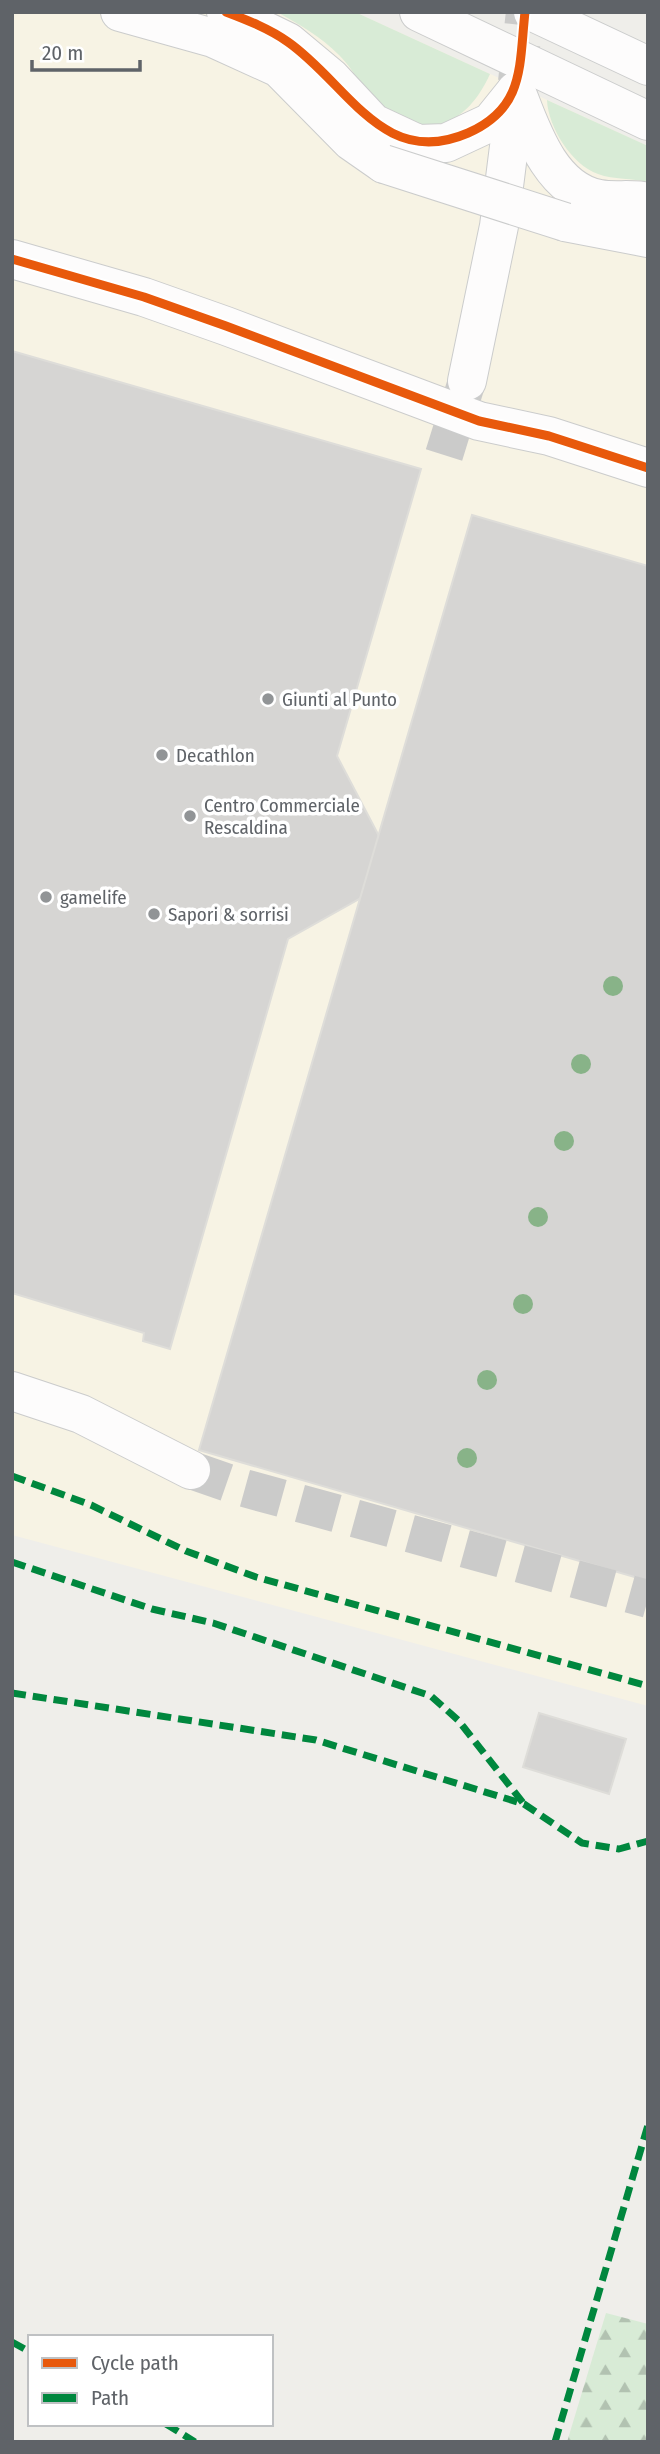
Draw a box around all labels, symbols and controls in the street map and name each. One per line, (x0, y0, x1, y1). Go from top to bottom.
scale bar (32, 28, 140, 72)
text: 20 m (42, 40, 83, 66)
place label: Giunti al Punto (282, 688, 397, 711)
marker: Giunti al Punto (260, 691, 276, 707)
place label: Decathlon (176, 744, 255, 767)
marker: Decathlon (154, 747, 170, 763)
place label: Centro Commerciale Rescaldina (204, 794, 360, 839)
marker: Centro Commerciale Rescaldina (182, 808, 198, 824)
place label: gamelife (60, 886, 127, 909)
marker: gamelife (38, 889, 54, 905)
place label: Sapori & sorrisi (168, 903, 289, 926)
marker: Sapori & sorrisi (146, 906, 162, 922)
legend (28, 2335, 273, 2426)
text: Cycle path (91, 2350, 179, 2376)
text: Path (91, 2385, 129, 2411)

